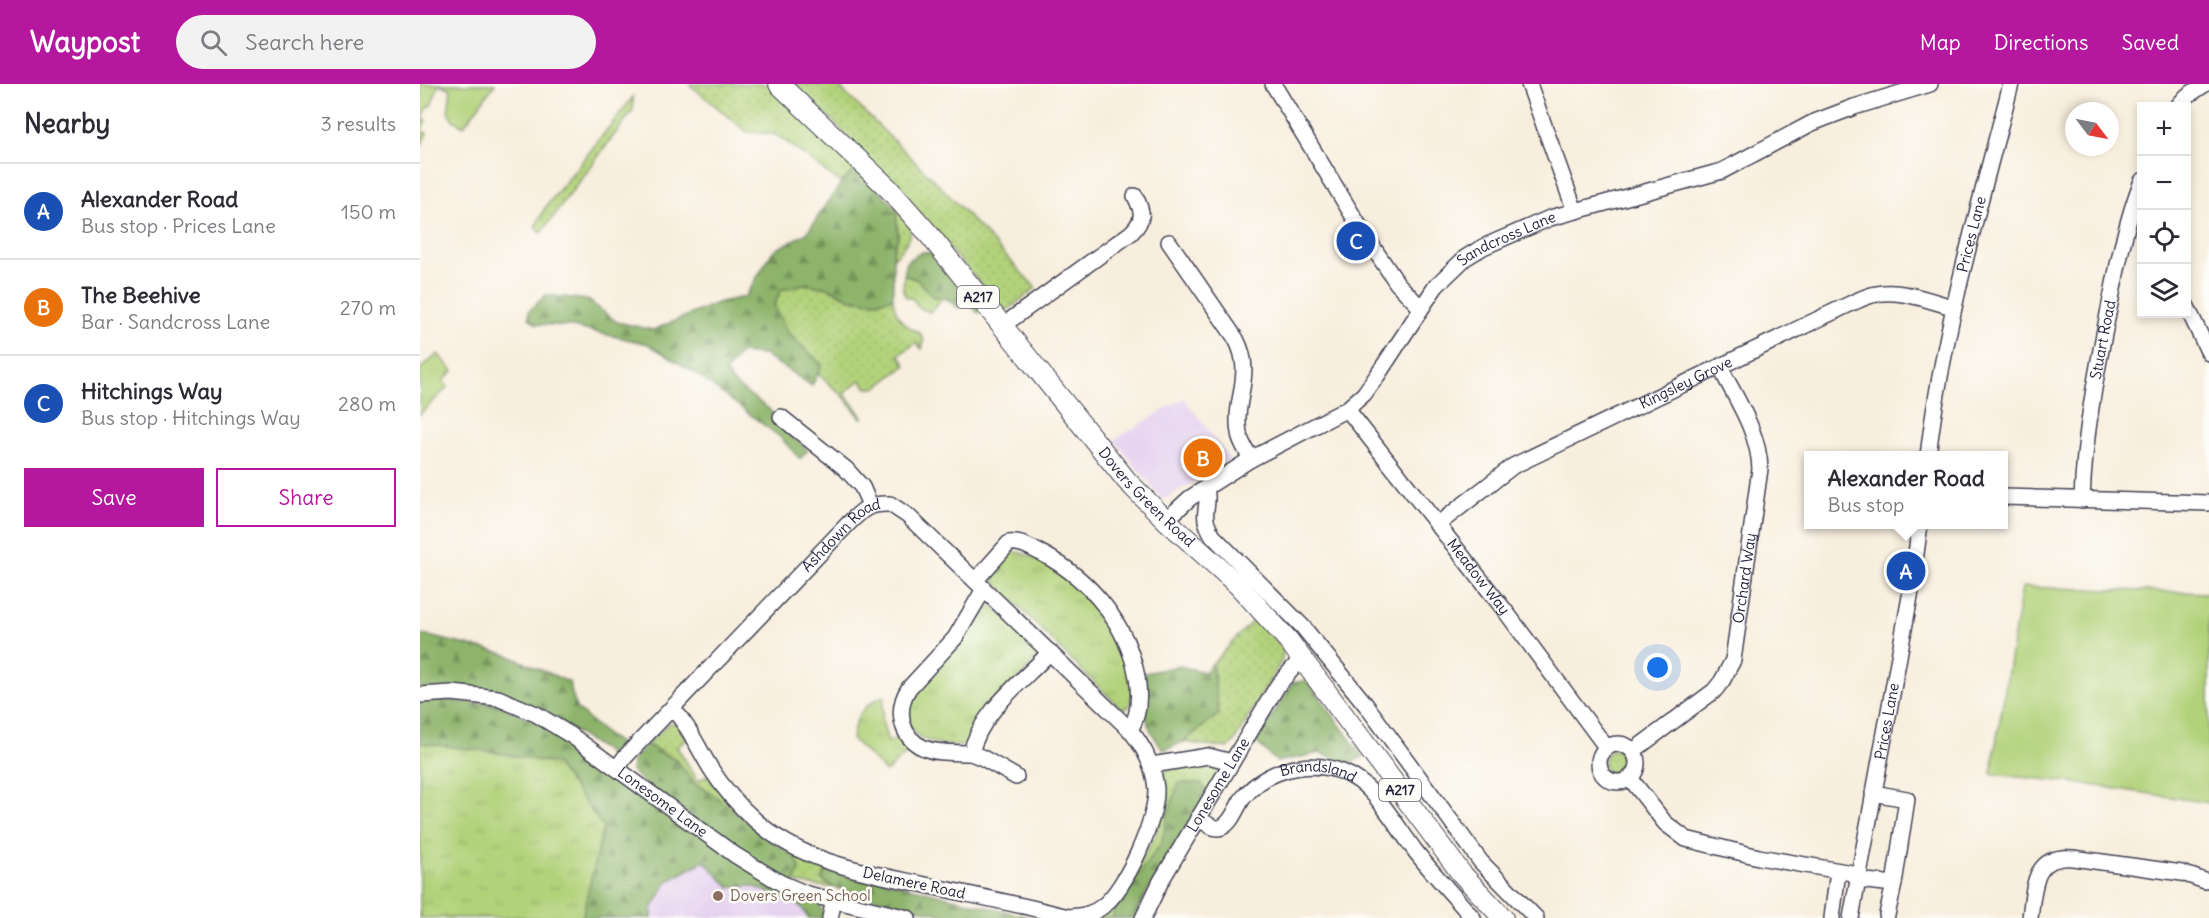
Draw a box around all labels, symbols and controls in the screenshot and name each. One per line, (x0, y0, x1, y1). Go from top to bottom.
search box (176, 15, 596, 69)
text: Waypost (30, 24, 140, 60)
icon: search (197, 26, 230, 59)
text: Search here (245, 28, 364, 56)
text: Map (1920, 29, 1961, 56)
text: Directions (1994, 29, 2088, 56)
text: Saved (2121, 29, 2179, 56)
north arrow (2065, 102, 2119, 156)
map controls (2137, 102, 2191, 318)
button: + (2137, 102, 2191, 156)
text: Nearby (24, 107, 110, 140)
text: 3 results (320, 111, 396, 136)
button: − (2137, 156, 2191, 210)
text: Alexander Road (81, 185, 238, 213)
street label: Prices Lane (1953, 194, 1990, 274)
text: A (37, 199, 50, 224)
text: 150 m (341, 199, 396, 224)
street label: Sandcross Lane (1453, 207, 1558, 270)
button: locate (2137, 210, 2191, 264)
text: Bus stop · Prices Lane (81, 213, 276, 238)
pin: C (1336, 218, 1376, 264)
button: layers (2137, 264, 2191, 318)
text: The Beehive (81, 281, 201, 309)
road number: A217 (957, 286, 999, 308)
text: B (37, 295, 50, 320)
text: 270 m (340, 295, 396, 320)
street label: Stuart Road (2086, 298, 2120, 381)
text: Bar · Sandcross Lane (81, 309, 270, 334)
street label: Kingsley Grove (1636, 352, 1735, 413)
text: Hitchings Way (81, 377, 222, 405)
text: C (37, 391, 50, 416)
text: 280 m (338, 391, 396, 416)
text: Bus stop · Hitchings Way (81, 405, 301, 430)
pin: B (1184, 436, 1222, 481)
street label: Dovers Green Road (1095, 443, 1199, 551)
popup (1804, 451, 2008, 529)
text: Alexander Road (1827, 464, 1985, 492)
button: Save (24, 468, 204, 527)
button: Share (216, 468, 396, 527)
text: Bus stop (1827, 492, 1905, 517)
street label: Ashdown Road (797, 494, 882, 576)
street label: Orchard Way (1728, 532, 1760, 624)
street label: Meadow Way (1443, 535, 1514, 618)
pin: A (1886, 548, 1926, 594)
your location (1643, 653, 1672, 682)
street label: Prices Lane (1870, 681, 1903, 761)
street label: Lonesome Lane (1182, 734, 1253, 835)
street label: Brandsland (1277, 756, 1360, 786)
street label: Lonesome Lane (614, 763, 712, 841)
road number: A217 (1379, 779, 1421, 801)
street label: Delamere Road (861, 862, 967, 903)
place label: Dovers Green School (730, 886, 871, 905)
marker: Dovers Green School (711, 889, 725, 903)

